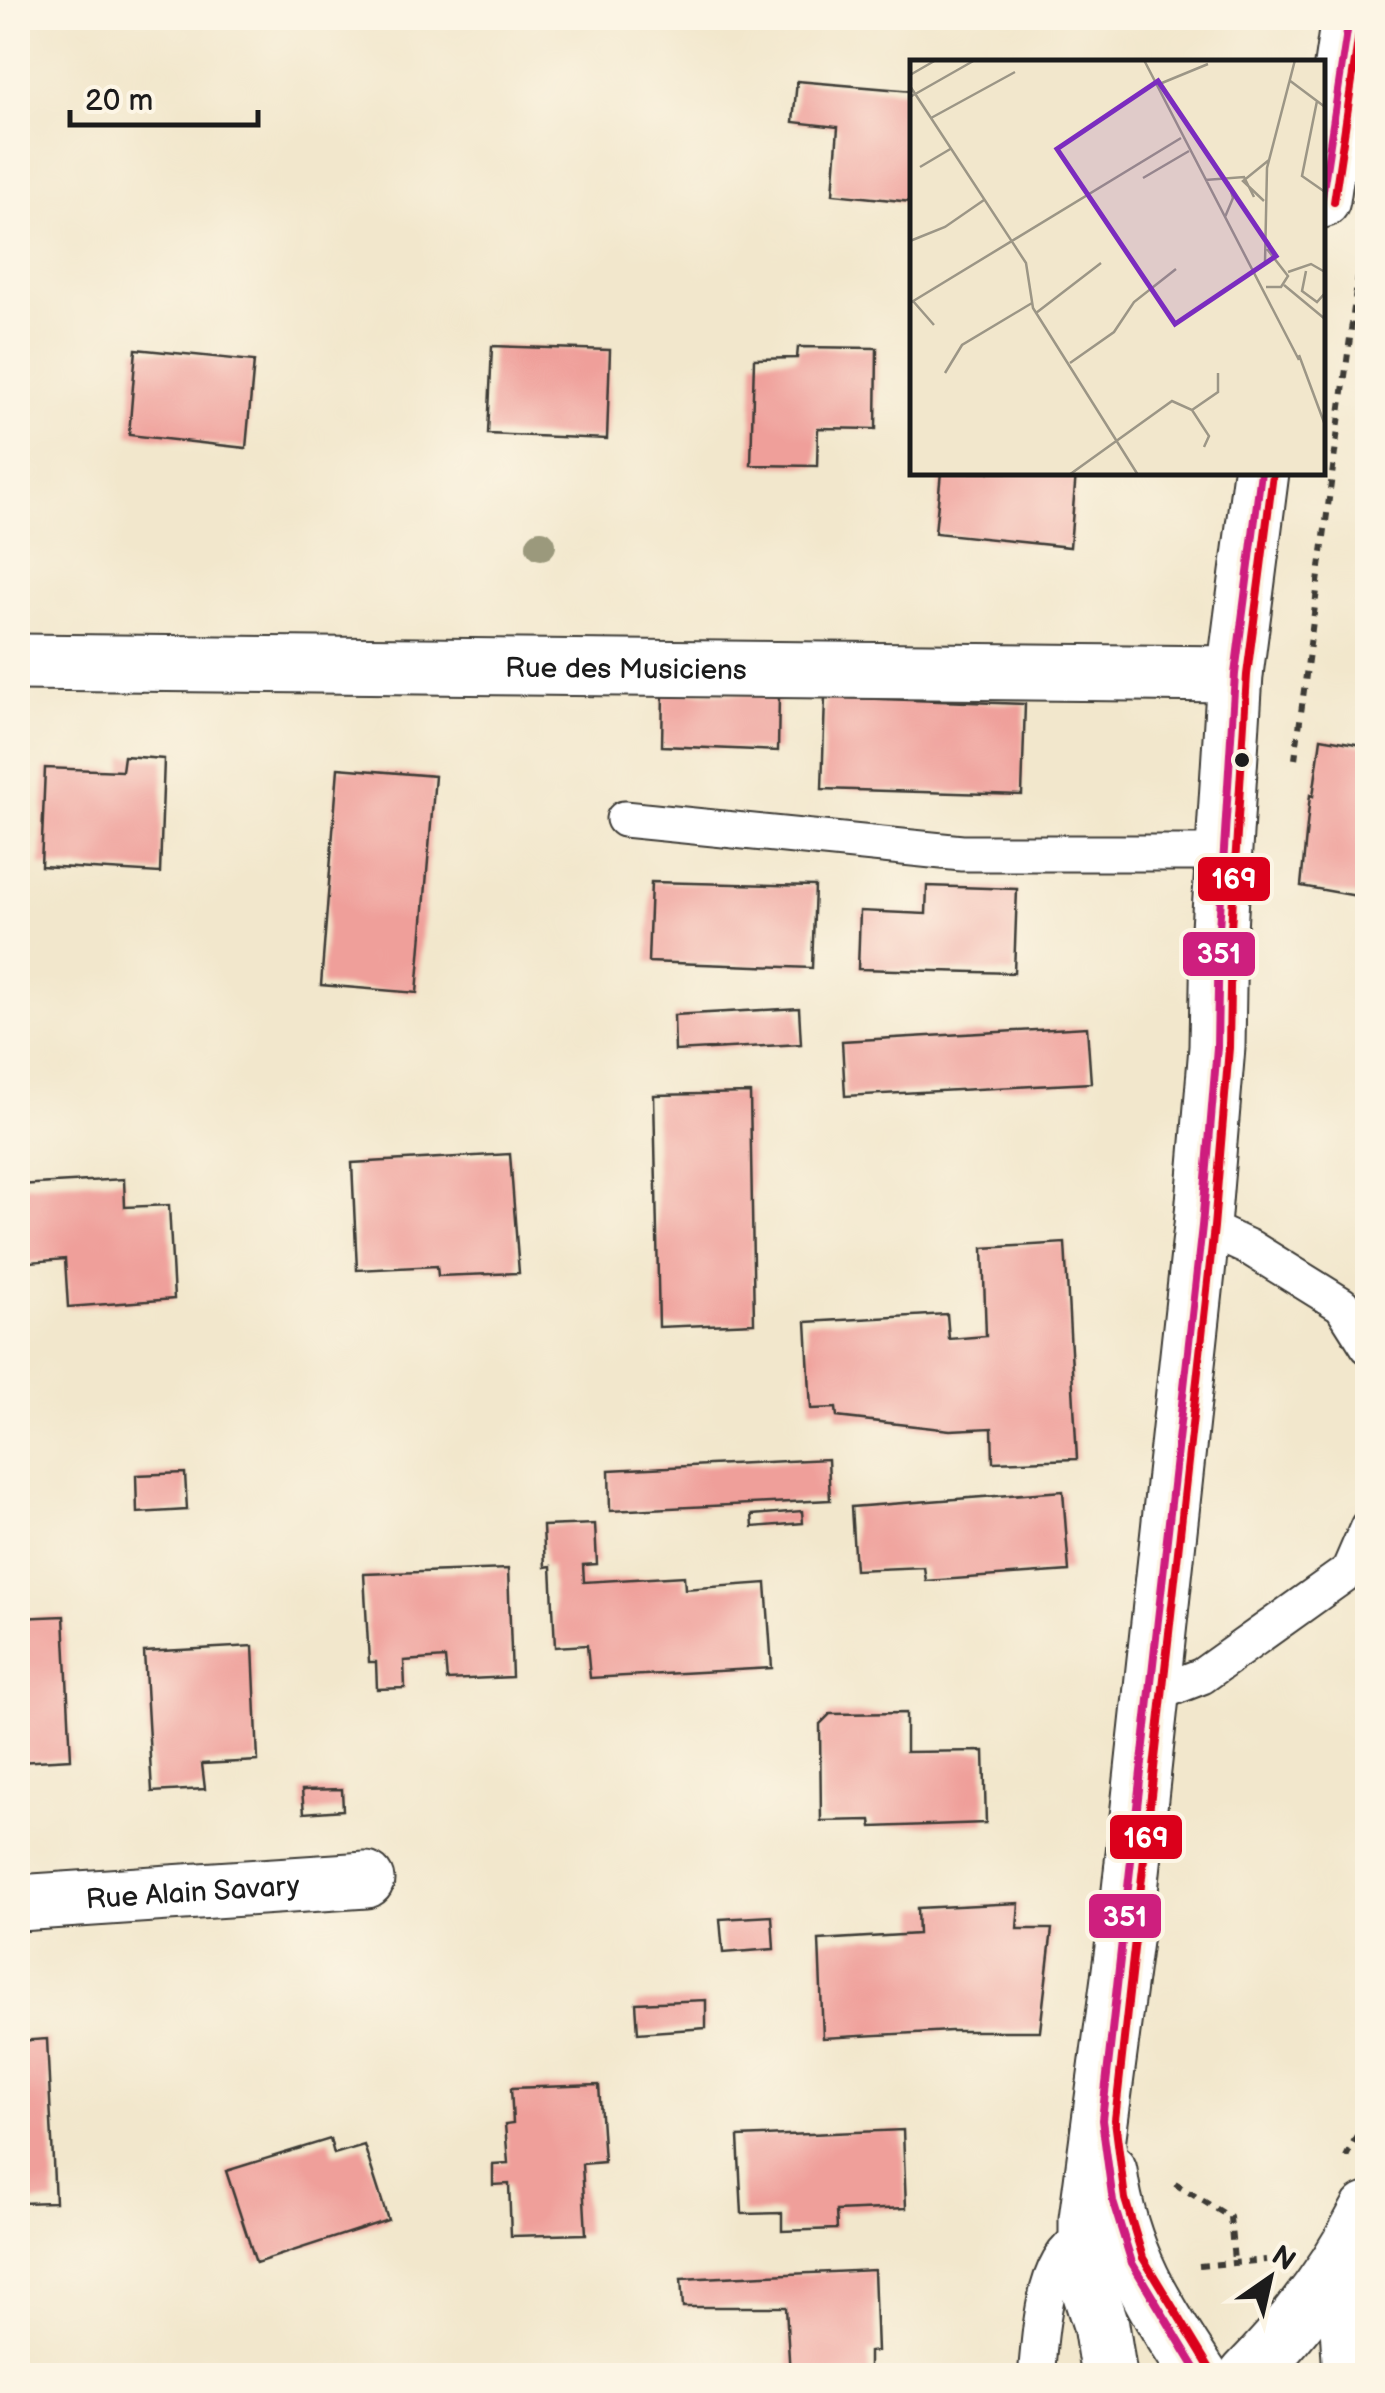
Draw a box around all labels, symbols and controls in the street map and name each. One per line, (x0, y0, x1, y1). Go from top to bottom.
inset map (910, 60, 1325, 475)
scale bar (70, 65, 258, 127)
text: 20 m (85, 83, 153, 119)
street label: Rue des Musiciens (505, 652, 747, 687)
unlabelled marker (1232, 750, 1252, 770)
line badge: 169 (1196, 855, 1272, 903)
text: 169 (1211, 863, 1257, 896)
line badge: 351 (1181, 930, 1257, 978)
text: 351 (1197, 938, 1241, 971)
line badge: 169 (1108, 1813, 1184, 1861)
text: 169 (1123, 1822, 1169, 1855)
street label: Rue Alain Savary (85, 1869, 301, 1916)
line badge: 351 (1087, 1892, 1163, 1940)
text: 351 (1103, 1901, 1147, 1934)
north arrow (1220, 2228, 1320, 2328)
text: N (1265, 2239, 1301, 2278)

